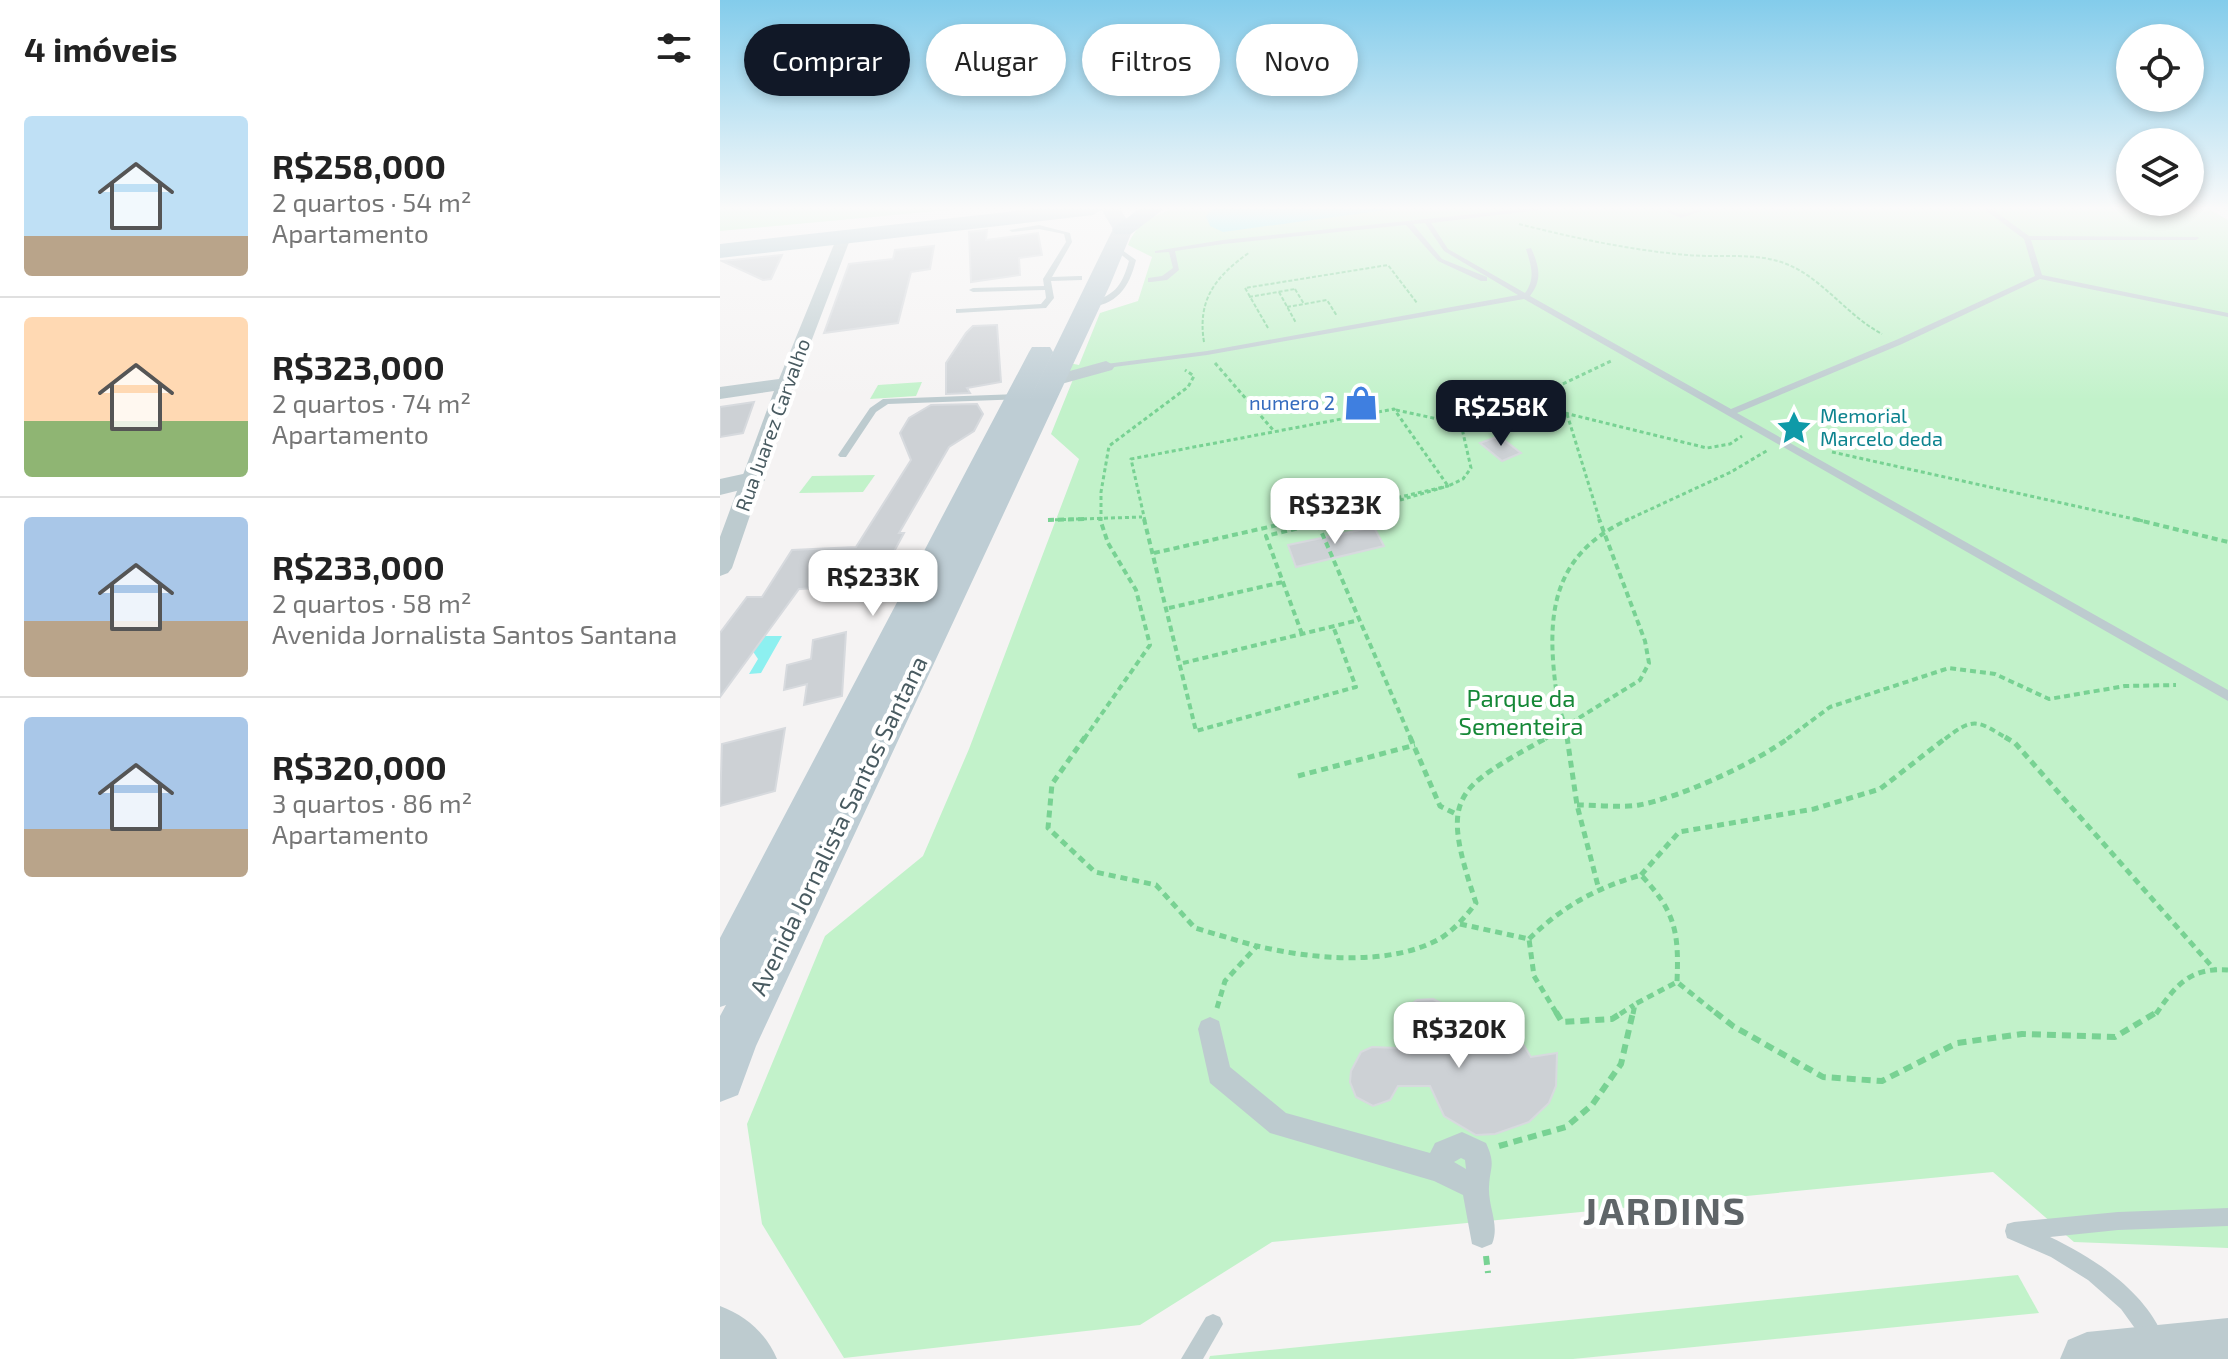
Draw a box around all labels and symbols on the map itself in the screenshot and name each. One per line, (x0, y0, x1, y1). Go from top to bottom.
street label: Rua Juarez Carvalho (730, 335, 814, 514)
pin: R$258K (1436, 380, 1566, 448)
shop icon: numero 2 (1342, 384, 1380, 422)
place label: numero 2 (1249, 390, 1335, 414)
place label: Memorial Marcelo deda (1820, 403, 1943, 450)
place icon: Memorial Marcelo deda (1775, 409, 1813, 447)
pin: R$323K (1270, 478, 1400, 546)
pin: R$233K (808, 550, 938, 618)
street label: Avenida Jornalista Santos Santana (743, 651, 933, 1000)
park label: Parque da Sementeira (1459, 683, 1584, 740)
pin: R$320K (1394, 1002, 1524, 1070)
district label: JARDINS (1583, 1187, 1747, 1233)

